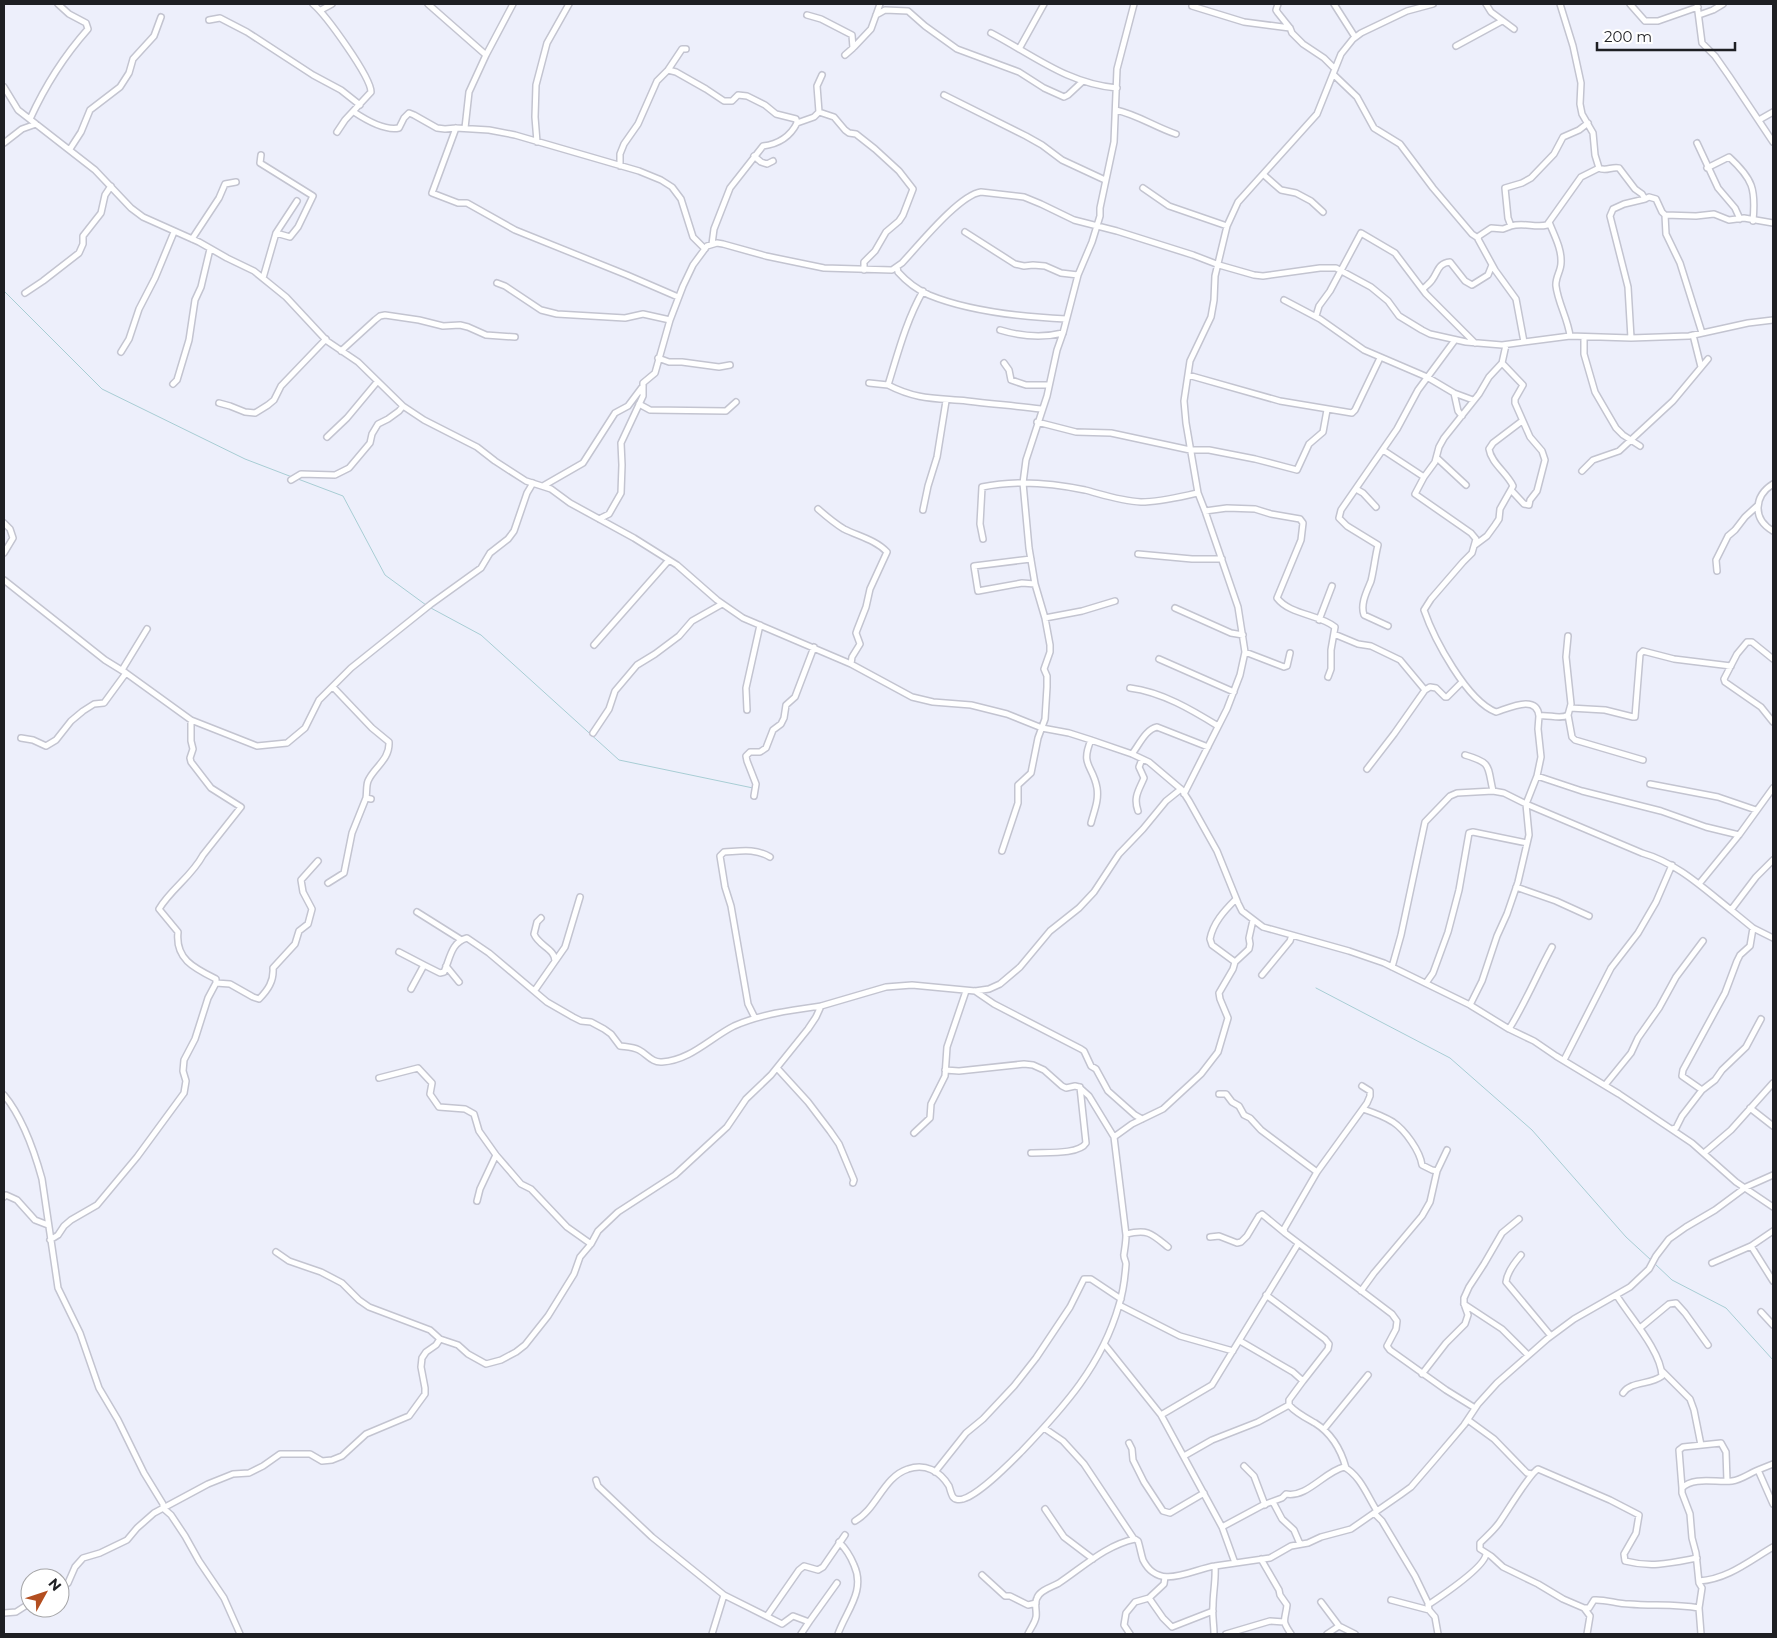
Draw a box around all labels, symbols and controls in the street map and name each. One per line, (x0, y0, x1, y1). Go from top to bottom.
scale bar (1597, 20, 1734, 52)
text: 200 m (1604, 27, 1652, 46)
north arrow (20, 1568, 70, 1618)
text: N (44, 1575, 65, 1595)

